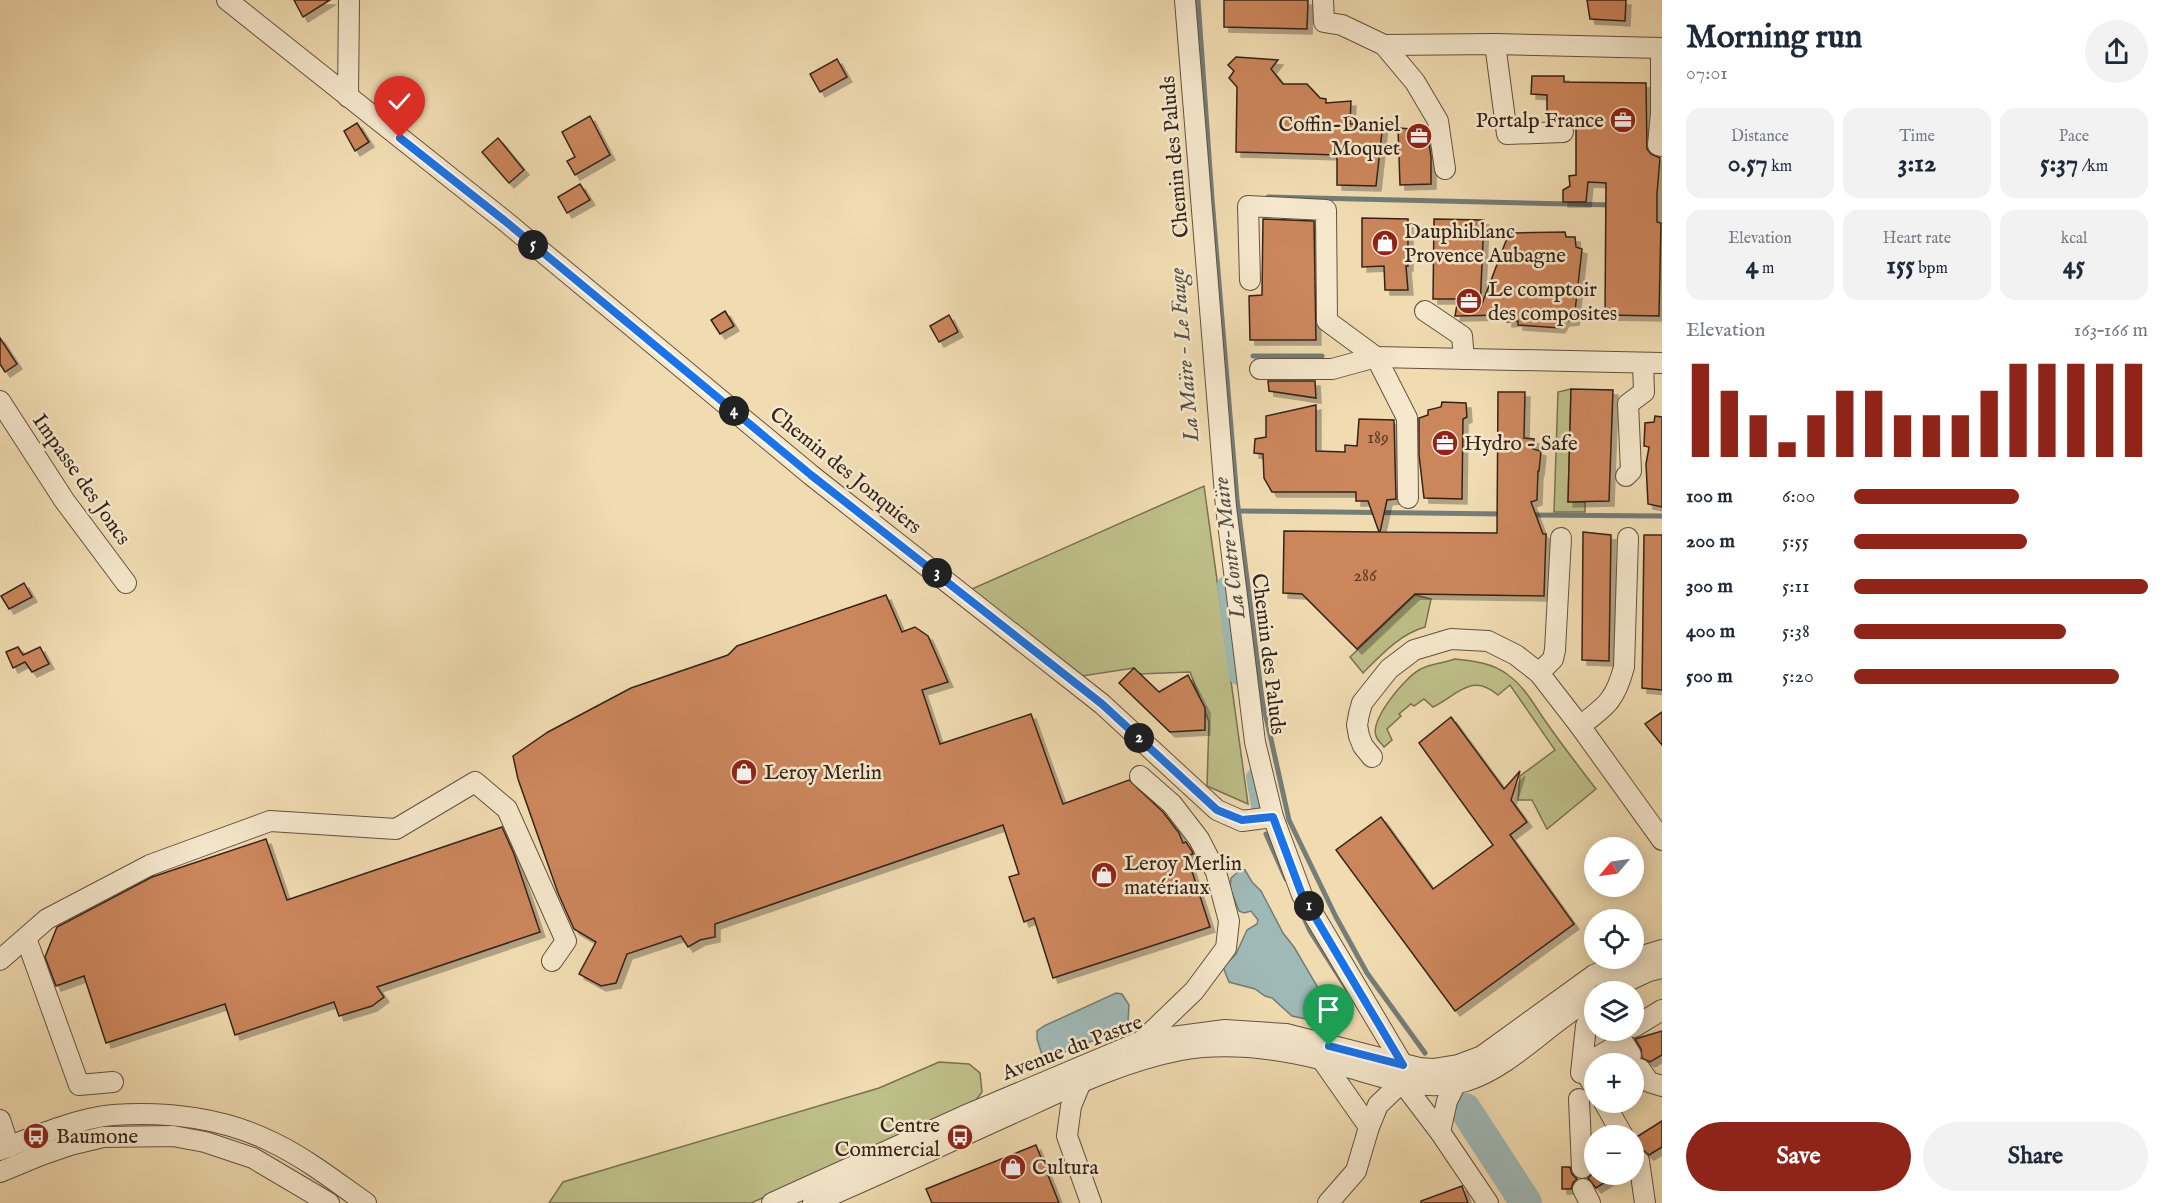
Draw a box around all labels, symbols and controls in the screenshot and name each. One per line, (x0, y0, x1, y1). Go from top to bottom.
text: Morning run (1686, 17, 1862, 59)
button: share (2085, 20, 2148, 83)
text: 07:01 (1686, 61, 1728, 86)
street label: Chemin des Paluds (1155, 75, 1196, 239)
pin (374, 76, 425, 138)
icon: check (383, 85, 416, 118)
office icon: Portalp France (1608, 105, 1638, 135)
place label: Portalp France (1476, 108, 1604, 135)
place label: Coffin-Daniel Moquet (1278, 112, 1400, 163)
office icon: Coffin-Daniel Moquet (1404, 121, 1434, 151)
text: Distance (1731, 127, 1789, 147)
text: Time (1899, 127, 1935, 147)
text: Pace (2059, 127, 2089, 147)
text: 0.57 (1728, 147, 1768, 180)
text: 3:12 (1898, 147, 1936, 180)
text: 5:37 (2040, 147, 2078, 180)
text: km (1768, 157, 1792, 177)
text: /km (2078, 157, 2108, 177)
place label: Dauphiblanc Provence Aubagne (1404, 219, 1566, 270)
shop icon: Dauphiblanc Provence Aubagne (1370, 228, 1400, 258)
text: Elevation (1728, 229, 1792, 249)
text: Heart rate (1883, 229, 1951, 249)
text: kcal (2061, 229, 2087, 249)
pin: 5 (518, 230, 548, 260)
text: 5 (530, 235, 536, 255)
text: 4 (1746, 249, 1758, 282)
text: 155 (1886, 249, 1915, 282)
text: 45 (2063, 249, 2085, 282)
text: m (1758, 259, 1774, 279)
text: bpm (1915, 259, 1948, 279)
water label: La Maïre - Le Fauge (1163, 266, 1207, 444)
place label: Le comptoir des composites (1488, 277, 1617, 328)
office icon: Le comptoir des composites (1454, 286, 1484, 316)
text: Elevation (1686, 318, 1765, 343)
text: 163–166 m (2074, 318, 2148, 343)
pin: 4 (719, 396, 749, 426)
text: 4 (730, 401, 738, 421)
street label: Chemin des Jonquiers (763, 401, 927, 541)
street label: Impasse des Joncs (25, 409, 136, 551)
house number: 189 (1367, 427, 1389, 450)
office icon: Hydro - Safe (1430, 428, 1460, 458)
place label: Hydro - Safe (1464, 431, 1578, 458)
water label: La Contre-Maïre (1207, 474, 1253, 621)
text: 100 m (1686, 484, 1733, 509)
text: 6:00 (1782, 484, 1815, 509)
text: 200 m (1686, 529, 1735, 554)
text: 5:55 (1782, 529, 1809, 554)
pin: 3 (922, 558, 952, 588)
text: 3 (934, 563, 940, 583)
house number: 286 (1353, 565, 1377, 588)
street label: Chemin des Paluds (1244, 572, 1291, 736)
text: 300 m (1686, 574, 1733, 599)
text: 5:11 (1782, 574, 1809, 599)
text: 400 m (1686, 619, 1735, 644)
text: 5:38 (1782, 619, 1810, 644)
text: 500 m (1686, 664, 1733, 689)
text: 5:20 (1782, 664, 1814, 689)
pin: 2 (1124, 723, 1154, 753)
text: 2 (1135, 728, 1143, 748)
shop icon: Leroy Merlin (729, 757, 759, 787)
place label: Leroy Merlin (764, 760, 882, 787)
north arrow (1584, 837, 1644, 897)
map controls (1584, 837, 1644, 1185)
place label: Leroy Merlin matériaux (1124, 851, 1242, 902)
shop icon: Leroy Merlin matériaux (1089, 860, 1119, 890)
pin: 1 (1294, 891, 1324, 921)
text: 1 (1306, 896, 1312, 916)
button: locate (1584, 909, 1644, 969)
button: layers (1584, 981, 1644, 1041)
pin (1303, 984, 1354, 1046)
icon: arrive (1312, 993, 1345, 1026)
street label: Avenue du Pastre (997, 1009, 1147, 1088)
button: + (1584, 1053, 1644, 1113)
place label: Centre Commercial (834, 1113, 940, 1164)
bus stop icon: Baumone (21, 1121, 51, 1151)
bus stop icon: Centre Commercial (945, 1122, 975, 1152)
button: Save (1686, 1122, 1911, 1191)
button: Share (1923, 1122, 2148, 1191)
place label: Baumone (56, 1124, 138, 1151)
button: − (1584, 1125, 1644, 1185)
shop icon: Cultura (998, 1152, 1028, 1182)
place label: Cultura (1032, 1155, 1099, 1182)

